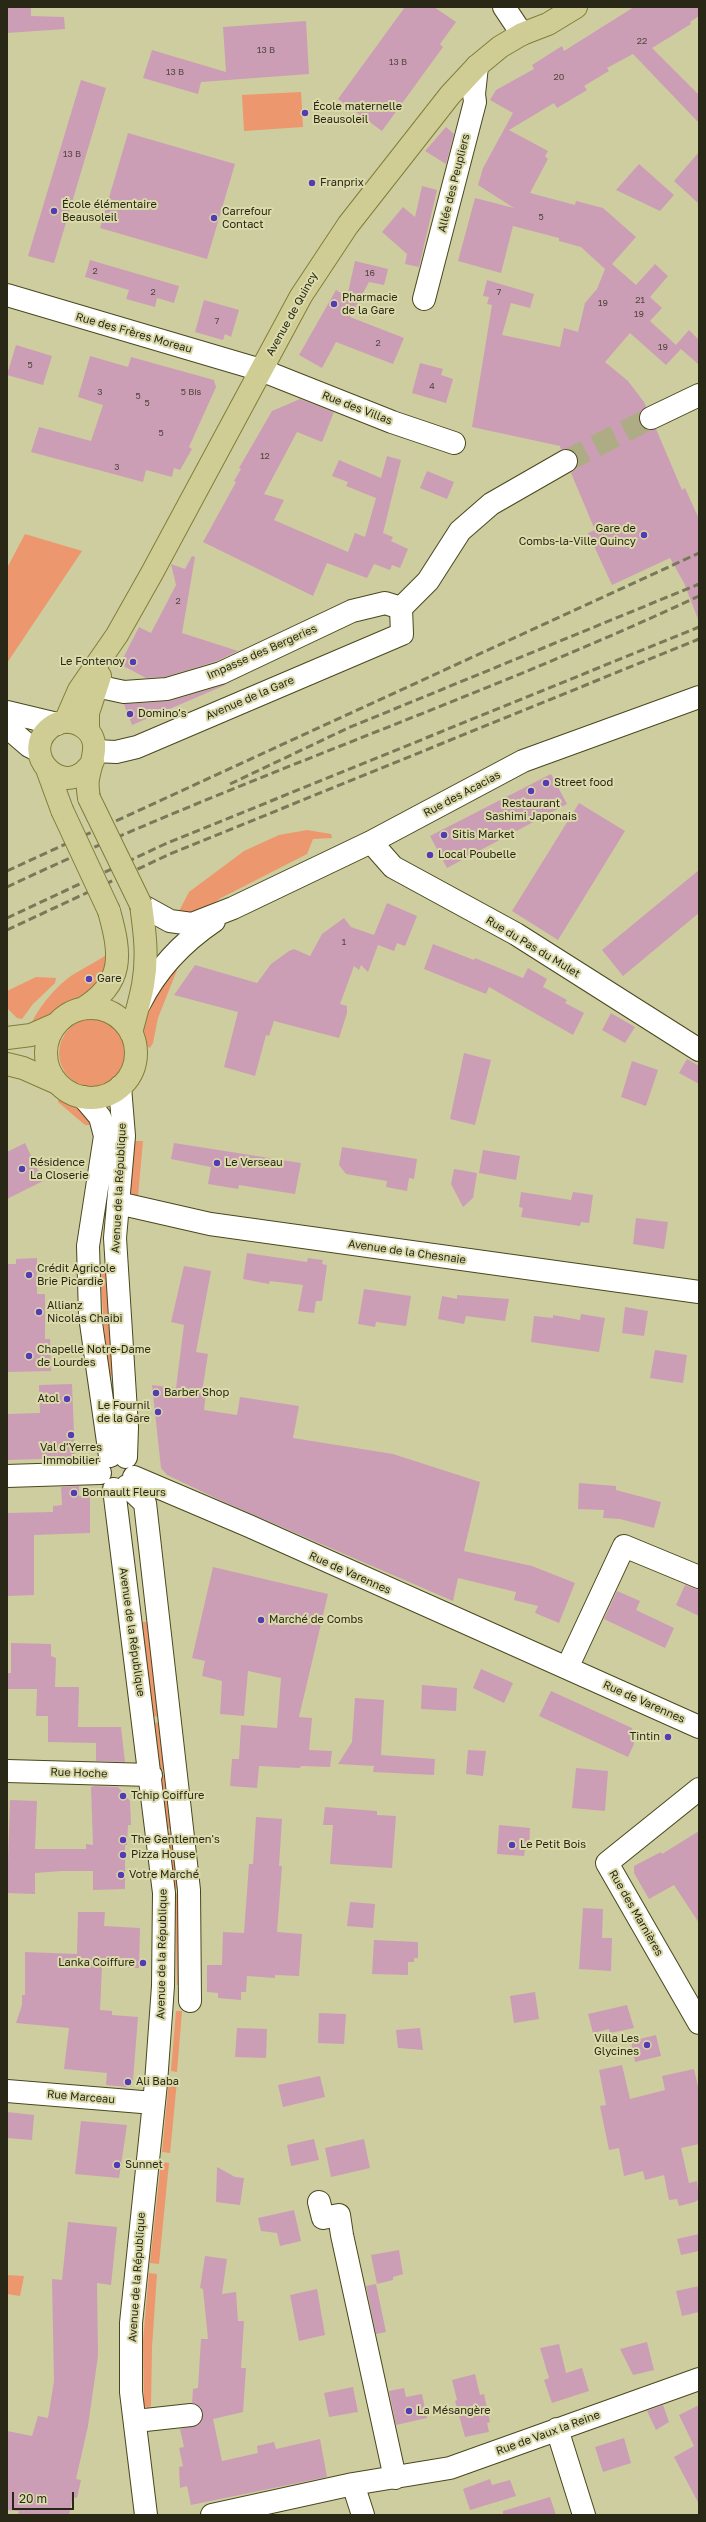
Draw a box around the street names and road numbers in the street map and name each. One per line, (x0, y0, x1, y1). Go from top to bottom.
street label: Allée des Peupliers (435, 132, 473, 234)
street label: Avenue de Quincy (263, 270, 321, 358)
street label: Rue des Frères Moreau (74, 310, 194, 356)
street label: Rue des Villas (320, 389, 394, 427)
street label: Impasse des Bergeries (205, 622, 319, 682)
street label: Avenue de la Gare (204, 673, 296, 723)
street label: Rue des Acacias (421, 768, 503, 820)
street label: Rue du Pas du Mulet (483, 914, 583, 980)
street label: Avenue de la République (109, 1123, 129, 1253)
street label: Avenue de la Chesnaie (347, 1237, 467, 1267)
street label: Rue de Varennes (307, 1549, 393, 1597)
street label: Avenue de la République (116, 1567, 148, 1697)
street label: Rue de Varennes (601, 1678, 687, 1726)
street label: Rue Hoche (50, 1765, 108, 1781)
street label: Rue des Marnières (606, 1868, 666, 1958)
street label: Avenue de la République (154, 1889, 170, 2019)
street label: Rue Marceau (46, 2087, 116, 2107)
street label: Avenue de la République (126, 2212, 148, 2342)
street label: Rue de Vaux la Reine (494, 2408, 602, 2458)

